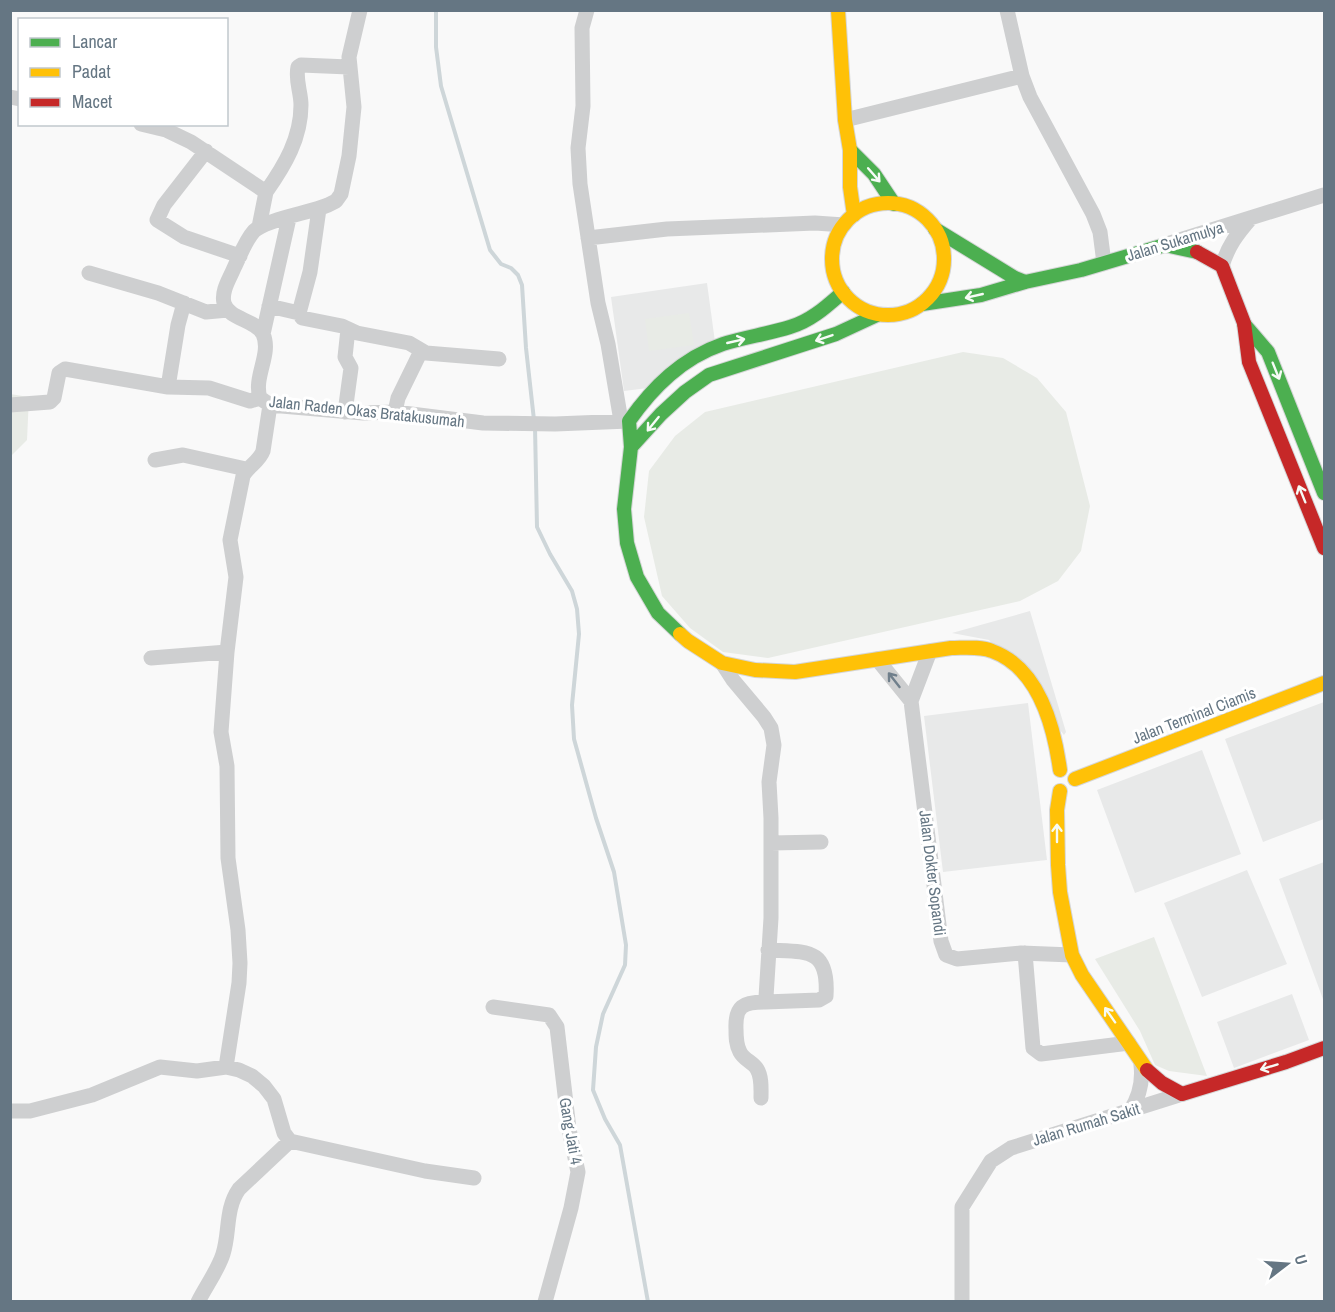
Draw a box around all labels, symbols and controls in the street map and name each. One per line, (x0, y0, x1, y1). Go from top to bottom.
legend (18, 18, 228, 126)
text: Lancar (72, 29, 117, 54)
text: Padat (72, 59, 111, 84)
text: Macet (72, 89, 112, 114)
one-way arrow (867, 167, 881, 182)
street label: Jalan Sukamulya (1124, 216, 1227, 266)
one-way arrow (965, 291, 984, 303)
one-way arrow (815, 333, 834, 344)
one-way arrow (726, 335, 745, 347)
one-way arrow (1271, 362, 1282, 380)
street label: Jalan Raden Okas Bratakusumah (268, 390, 466, 432)
one-way arrow (647, 415, 660, 431)
one-way arrow (1296, 485, 1307, 504)
one-way arrow (888, 672, 901, 688)
street label: Jalan Terminal Ciamis (1129, 681, 1259, 749)
street label: Jalan Dokter Sopandi (914, 809, 952, 937)
one-way arrow (1051, 823, 1063, 843)
one-way arrow (1104, 1008, 1116, 1024)
one-way arrow (1260, 1062, 1279, 1073)
street label: Gang Jati 4 (554, 1096, 588, 1166)
street label: Jalan Rumah Sakit (1030, 1097, 1143, 1151)
north arrow (1257, 1234, 1317, 1294)
text: U (1289, 1252, 1313, 1267)

